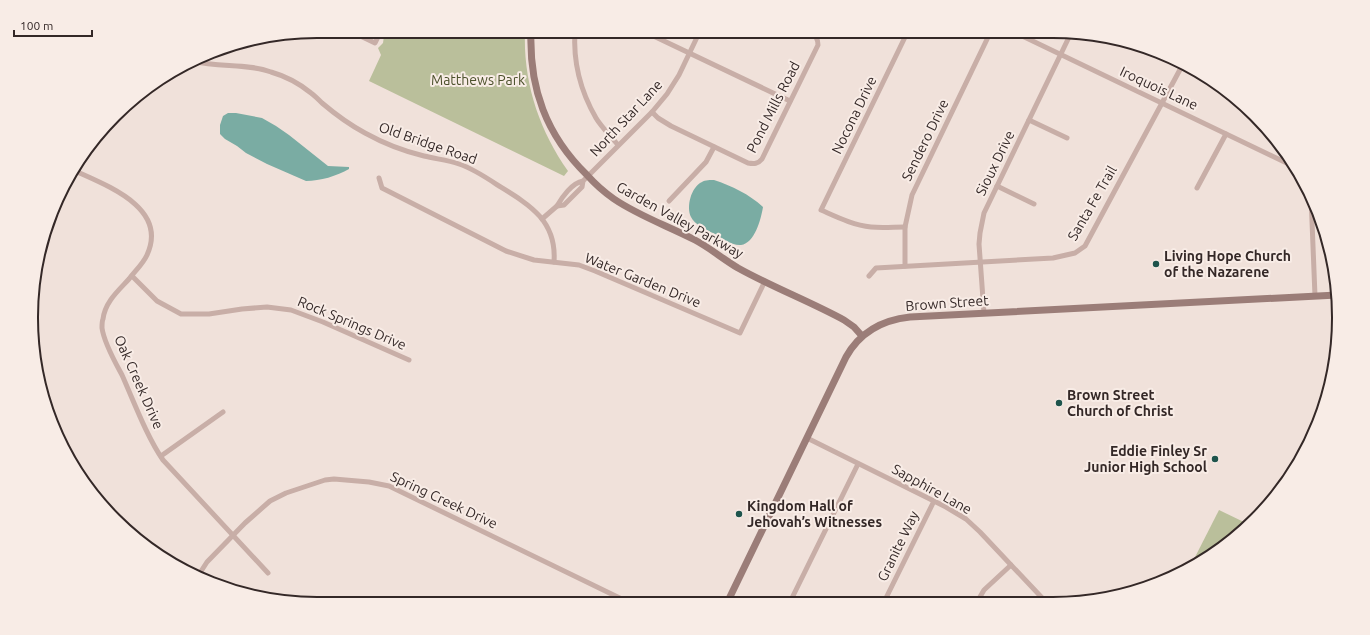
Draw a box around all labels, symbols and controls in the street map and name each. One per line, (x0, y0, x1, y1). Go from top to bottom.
scale bar (14, 12, 92, 38)
text: 100 m (20, 19, 53, 32)
street label: Pond Mills Road (743, 59, 803, 155)
street label: Iroquois Lane (1117, 63, 1201, 113)
park label: Matthews Park (431, 72, 525, 88)
street label: Nocona Drive (828, 74, 880, 156)
street label: North Star Lane (586, 76, 666, 160)
street label: Sendero Drive (898, 97, 952, 183)
street label: Old Bridge Road (377, 119, 479, 167)
street label: Sioux Drive (972, 128, 1018, 198)
street label: Santa Fe Trail (1064, 163, 1120, 243)
street label: Garden Valley Parkway (614, 178, 746, 262)
place label: Living Hope Church of the Nazarene (1164, 248, 1291, 280)
street label: Water Garden Drive (583, 249, 703, 311)
marker: Living Hope Church of the Nazarene (1151, 259, 1161, 269)
street label: Brown Street (905, 292, 990, 314)
street label: Rock Springs Drive (295, 293, 409, 353)
street label: Oak Creek Drive (111, 333, 167, 431)
place label: Brown Street Church of Christ (1067, 387, 1173, 419)
marker: Brown Street Church of Christ (1054, 398, 1064, 408)
place label: Eddie Finley Sr Junior High School (1084, 443, 1207, 475)
marker: Eddie Finley Sr Junior High School (1210, 454, 1220, 464)
street label: Sapphire Lane (889, 461, 975, 517)
street label: Spring Creek Drive (388, 468, 500, 532)
place label: Kingdom Hall of Jehovah’s Witnesses (747, 498, 882, 530)
street label: Granite Way (874, 508, 922, 584)
marker: Kingdom Hall of Jehovah’s Witnesses (734, 509, 744, 519)

